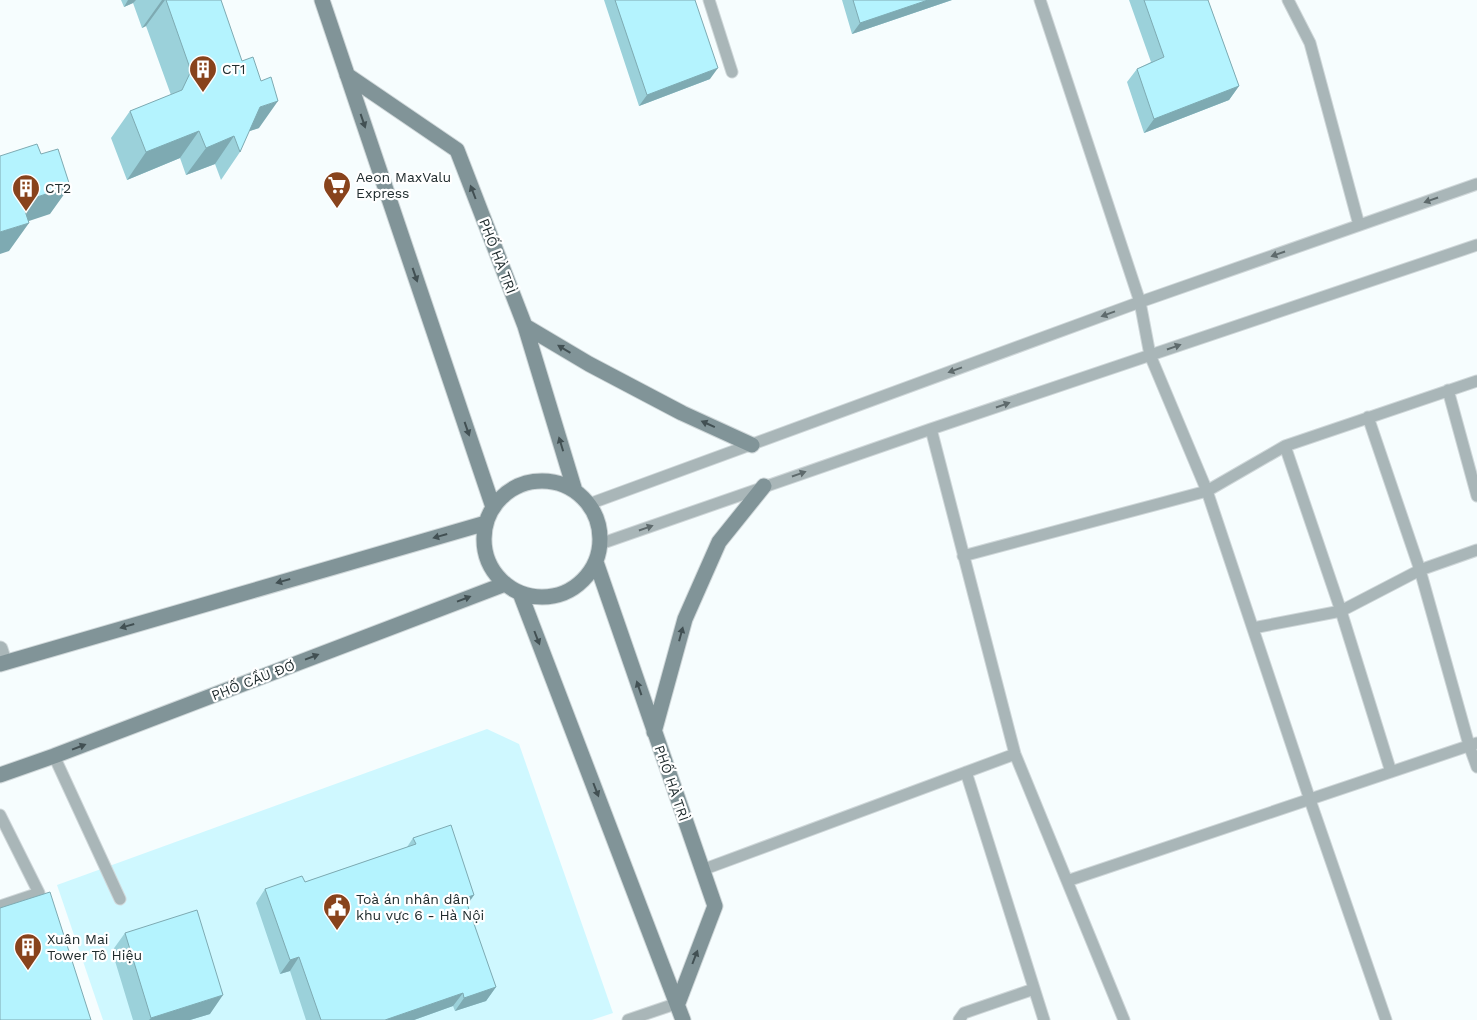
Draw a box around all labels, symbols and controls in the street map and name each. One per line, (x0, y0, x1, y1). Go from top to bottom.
building icon: CT1 (188, 54, 218, 93)
place label: CT1 (222, 61, 246, 77)
one-way arrow (359, 114, 367, 129)
place label: Aeon MaxValu Express (356, 169, 451, 201)
supermarket icon: Aeon MaxValu Express (322, 170, 352, 209)
building icon: CT2 (11, 173, 41, 212)
place label: CT2 (45, 180, 71, 196)
one-way arrow (469, 184, 476, 199)
one-way arrow (1423, 196, 1438, 204)
street label: PHỐ HÀ TRÌ (476, 216, 521, 296)
one-way arrow (1270, 251, 1285, 258)
one-way arrow (411, 268, 419, 283)
one-way arrow (1100, 310, 1115, 318)
one-way arrow (1166, 343, 1181, 350)
one-way arrow (558, 344, 571, 353)
one-way arrow (948, 367, 963, 374)
one-way arrow (996, 400, 1011, 408)
one-way arrow (701, 420, 715, 428)
one-way arrow (463, 422, 471, 437)
one-way arrow (557, 436, 565, 451)
one-way arrow (792, 470, 807, 477)
one-way arrow (639, 523, 654, 531)
one-way arrow (432, 533, 447, 541)
one-way arrow (276, 578, 291, 586)
one-way arrow (457, 595, 472, 603)
one-way arrow (120, 623, 135, 631)
one-way arrow (677, 627, 685, 642)
one-way arrow (534, 631, 542, 645)
one-way arrow (305, 653, 320, 661)
street label: PHỐ CẦU ĐƠ (209, 656, 297, 703)
one-way arrow (635, 681, 642, 696)
one-way arrow (72, 742, 86, 750)
street label: PHỐ HÀ TRÌ (652, 743, 693, 823)
one-way arrow (592, 783, 600, 798)
place label: Toà án nhân dân khu vực 6 - Hà Nội (356, 891, 484, 923)
public building icon: Toà án nhân dân khu vực 6 - Hà Nội (322, 892, 352, 931)
place label: Xuân Mai Tower Tô Hiệu (47, 931, 142, 963)
building icon: Xuân Mai Tower Tô Hiệu (13, 932, 43, 971)
one-way arrow (691, 949, 699, 964)

